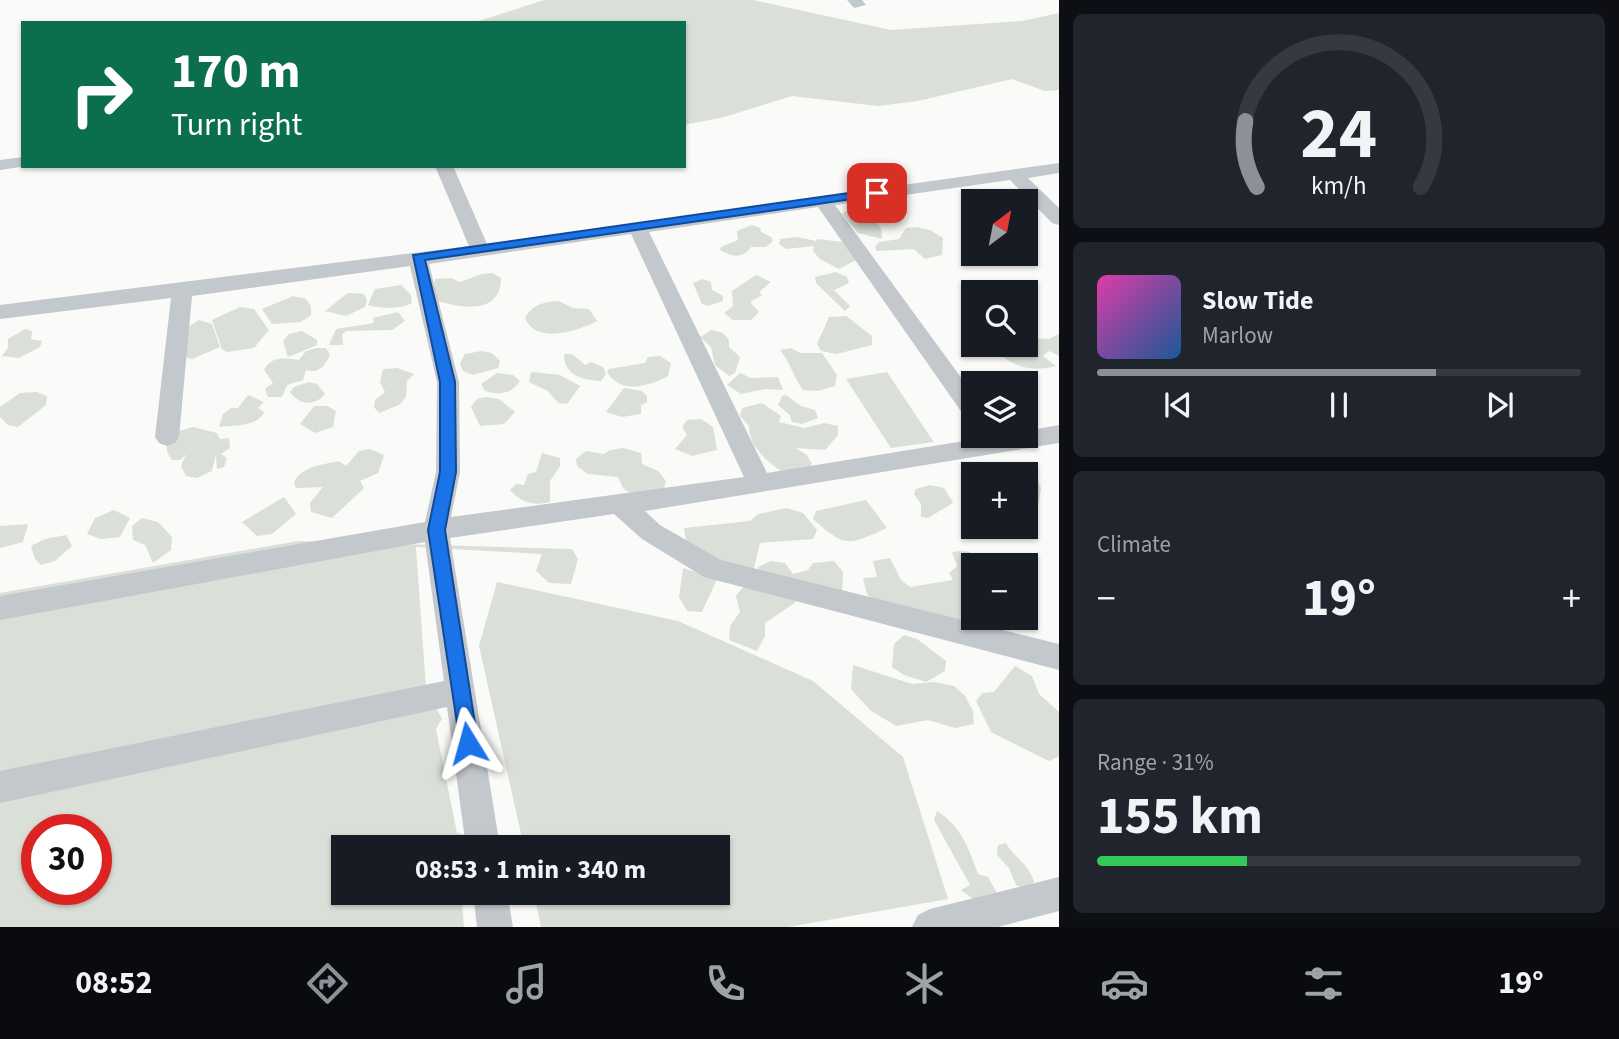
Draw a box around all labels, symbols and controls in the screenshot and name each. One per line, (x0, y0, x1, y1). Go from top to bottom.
text: 170 m (171, 37, 300, 107)
icon: right (56, 49, 147, 140)
text: 24 (1301, 83, 1377, 187)
text: Turn right (171, 102, 302, 148)
pin (847, 163, 907, 223)
text: km/h (1311, 168, 1367, 204)
icon: arrive (858, 174, 896, 212)
north arrow (961, 189, 1038, 266)
map controls (961, 189, 1038, 630)
button: search (961, 280, 1038, 357)
text: Slow Tide (1202, 282, 1313, 319)
text: Marlow (1202, 319, 1273, 352)
button: layers (961, 371, 1038, 448)
icon: previous (1159, 386, 1197, 424)
icon: pause (1320, 386, 1358, 424)
icon: next (1481, 386, 1519, 424)
button: + (961, 462, 1038, 539)
text: Climate (1097, 528, 1171, 561)
button: − (961, 553, 1038, 630)
text: 19° (1302, 562, 1376, 636)
text: − (1097, 572, 1116, 626)
text: + (1562, 572, 1581, 626)
position arrow (431, 706, 505, 780)
text: Range · 31% (1097, 746, 1214, 779)
text: 155 km (1097, 780, 1263, 854)
speed limit sign: 30 (21, 814, 112, 905)
text: 08:53 · 1 min · 340 m (415, 851, 646, 888)
icon: directions (303, 959, 352, 1008)
icon: music (502, 959, 551, 1008)
icon: phone (701, 959, 750, 1008)
icon: climate (900, 959, 949, 1008)
icon: car (1100, 959, 1149, 1008)
icon: filters (1299, 959, 1348, 1008)
text: 08:52 (75, 960, 152, 1006)
text: 19° (1498, 960, 1544, 1006)

